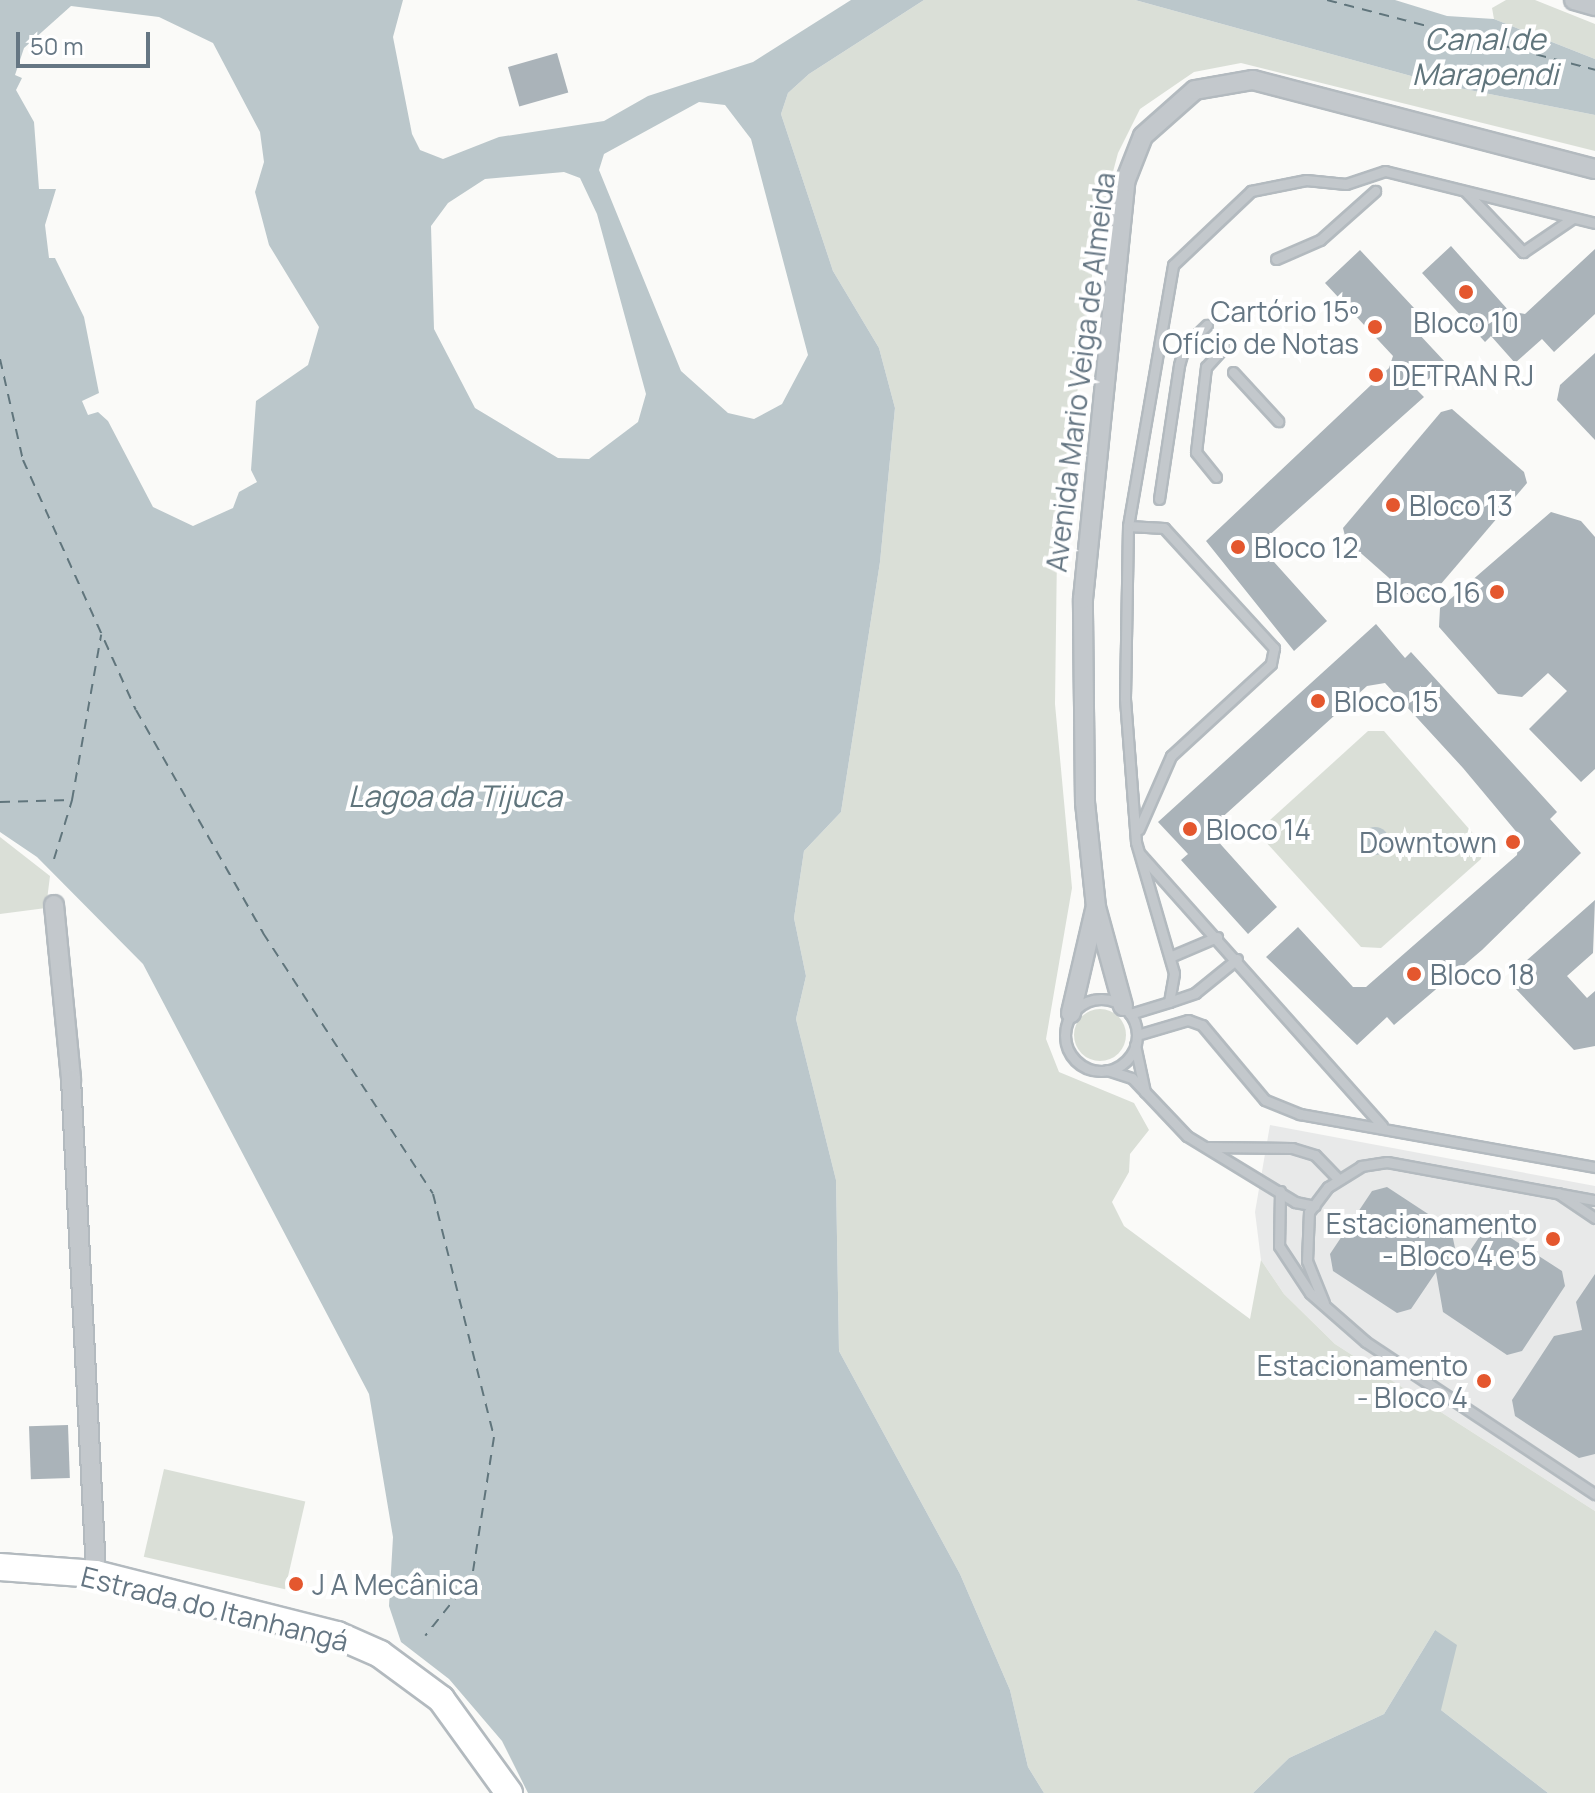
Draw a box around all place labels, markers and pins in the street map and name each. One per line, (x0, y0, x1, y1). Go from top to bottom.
marker: Bloco 10 (1457, 283, 1475, 301)
place label: Cartório 15º Ofício de Notas (1162, 294, 1359, 360)
place label: Bloco 10 (1413, 305, 1519, 339)
marker: Cartório 15º Ofício de Notas (1366, 318, 1384, 336)
place label: DETRAN RJ (1392, 358, 1534, 392)
marker: DETRAN RJ (1367, 366, 1385, 384)
place label: Bloco 13 (1409, 488, 1513, 522)
marker: Bloco 13 (1384, 496, 1402, 514)
place label: Bloco 12 (1254, 530, 1358, 564)
marker: Bloco 12 (1229, 538, 1247, 556)
place label: Bloco 16 (1375, 575, 1481, 609)
marker: Bloco 16 (1488, 583, 1506, 601)
place label: Bloco 15 (1334, 684, 1439, 718)
marker: Bloco 15 (1309, 692, 1327, 710)
place label: Bloco 14 (1206, 812, 1311, 846)
marker: Bloco 14 (1181, 820, 1199, 838)
place label: Downtown (1359, 825, 1497, 859)
marker: Downtown (1504, 833, 1522, 851)
place label: Bloco 18 (1430, 957, 1535, 991)
marker: Bloco 18 (1405, 965, 1423, 983)
place label: Estacionamento - Bloco 4 e 5 (1326, 1206, 1537, 1272)
marker: Estacionamento - Bloco 4 e 5 (1544, 1230, 1562, 1248)
place label: Estacionamento - Bloco 4 (1257, 1348, 1468, 1414)
marker: Estacionamento - Bloco 4 (1475, 1372, 1493, 1390)
place label: J A Mecânica (312, 1567, 479, 1601)
marker: J A Mecânica (287, 1575, 305, 1593)

